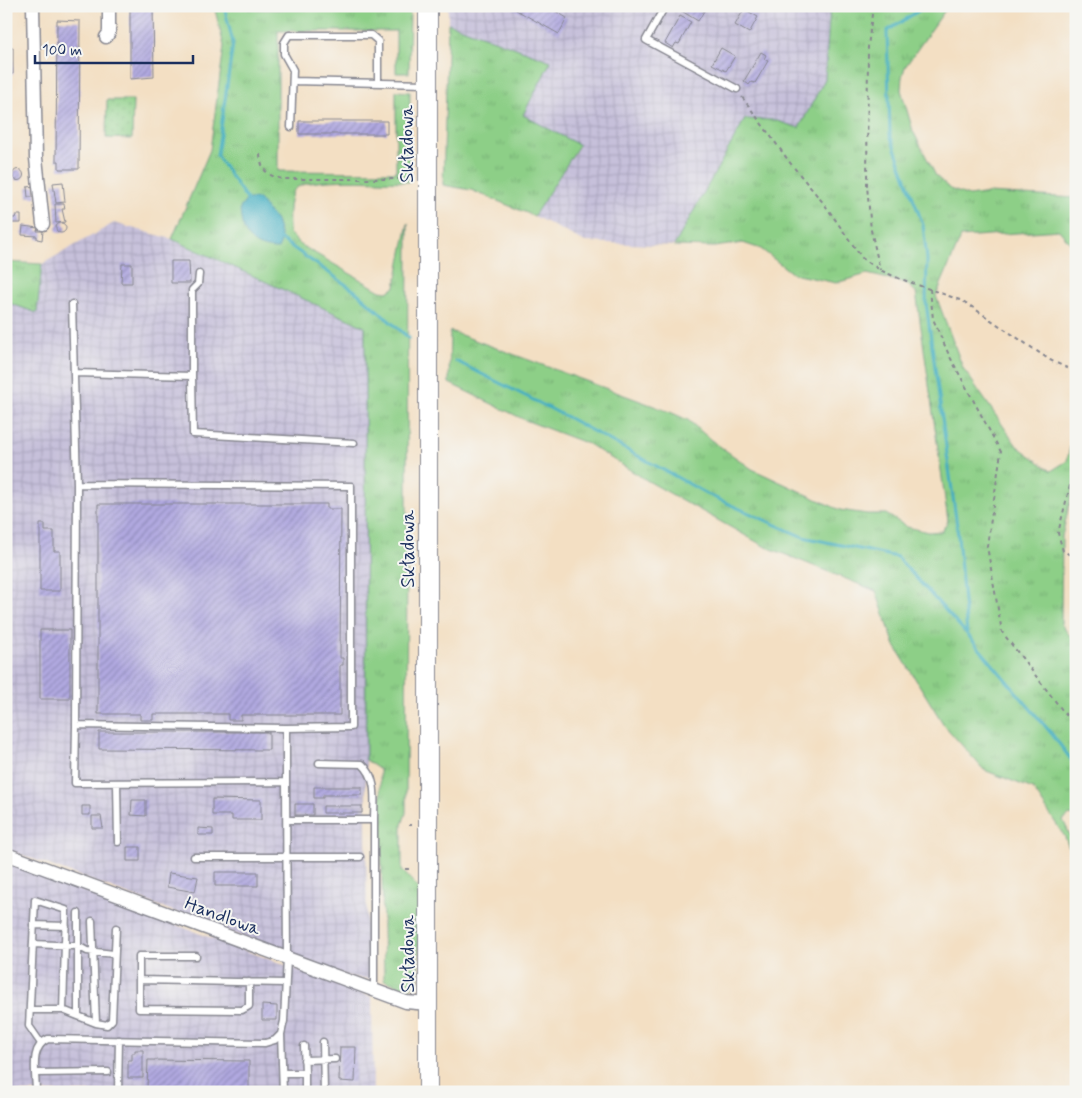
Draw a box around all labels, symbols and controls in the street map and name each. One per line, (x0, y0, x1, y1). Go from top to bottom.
scale bar (35, 32, 192, 64)
text: 100 m (42, 41, 82, 61)
street label: Składowa (395, 105, 420, 183)
street label: Składowa (396, 510, 421, 588)
street label: Handlowa (181, 891, 264, 942)
street label: Składowa (396, 915, 421, 993)

